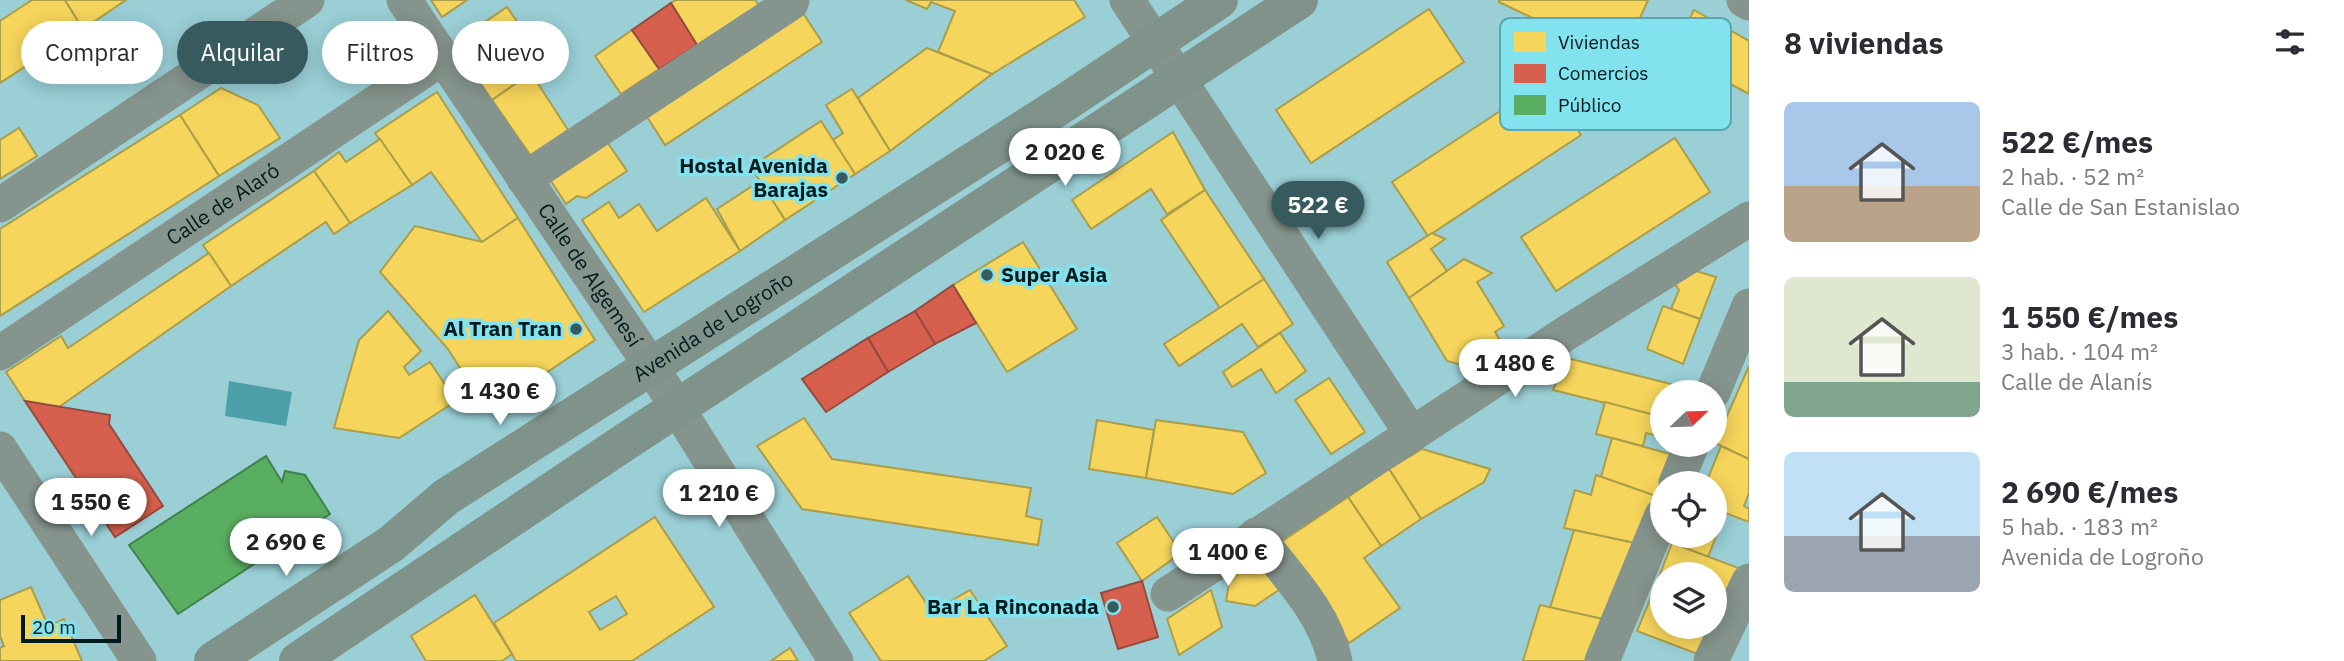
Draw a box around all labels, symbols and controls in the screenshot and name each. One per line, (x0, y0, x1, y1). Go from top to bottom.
legend (1500, 18, 1731, 130)
chip: Comprar (21, 21, 163, 84)
chip: Alquilar (177, 21, 308, 84)
chip: Filtros (322, 21, 438, 84)
chip: Nuevo (452, 21, 569, 84)
text: 8 viviendas (1784, 23, 1944, 62)
icon: filters (2271, 23, 2309, 61)
text: Viviendas (1558, 30, 1640, 54)
text: Comercios (1558, 61, 1649, 85)
text: Público (1558, 93, 1621, 117)
text: 522 €/mes (2001, 122, 2153, 161)
pin: 2 020 € (1000, 128, 1130, 188)
icon: home (1840, 130, 1924, 214)
text: 2 020 € (1025, 136, 1105, 166)
place label: Hostal Avenida Barajas (679, 151, 828, 203)
street label: Calle de Alaró (160, 156, 285, 251)
text: 2 hab. · 52 m² (2001, 161, 2144, 191)
marker: Hostal Avenida Barajas (834, 170, 850, 186)
pin: 522 € (1269, 182, 1367, 241)
text: 522 € (1287, 189, 1349, 219)
text: Calle de San Estanislao (2001, 191, 2240, 221)
street label: Calle de Algemesí (532, 197, 649, 352)
place label: Super Asia (1001, 260, 1108, 288)
street label: Avenida de Logroño (627, 264, 798, 388)
marker: Super Asia (979, 267, 995, 283)
text: 1 550 €/mes (2001, 297, 2178, 336)
icon: home (1840, 305, 1924, 389)
place label: Al Tran Tran (443, 314, 562, 342)
marker: Al Tran Tran (568, 321, 584, 337)
text: 3 hab. · 104 m² (2001, 336, 2158, 366)
pin: 1 480 € (1450, 340, 1580, 399)
text: 1 480 € (1475, 347, 1555, 377)
text: Calle de Alanís (2001, 366, 2153, 396)
pin: 1 430 € (435, 368, 565, 427)
text: 1 430 € (460, 375, 540, 405)
north arrow (1650, 380, 1727, 457)
map controls (1650, 380, 1727, 639)
pin: 1 210 € (654, 470, 784, 529)
button: locate (1650, 471, 1727, 548)
text: 2 690 €/mes (2001, 472, 2178, 511)
text: 1 210 € (679, 477, 759, 507)
pin: 1 550 € (26, 478, 156, 538)
icon: home (1840, 480, 1924, 564)
text: 1 550 € (51, 486, 131, 516)
text: 5 hab. · 183 m² (2001, 511, 2158, 541)
pin: 2 690 € (221, 518, 351, 578)
text: 2 690 € (246, 526, 326, 556)
pin: 1 400 € (1163, 528, 1293, 588)
text: 1 400 € (1188, 536, 1268, 566)
text: Avenida de Logroño (2001, 541, 2204, 571)
button: layers (1650, 562, 1727, 639)
place label: Bar La Rinconada (927, 592, 1099, 620)
marker: Bar La Rinconada (1105, 599, 1121, 615)
scale bar (21, 612, 121, 644)
text: 20 m (32, 615, 76, 639)

